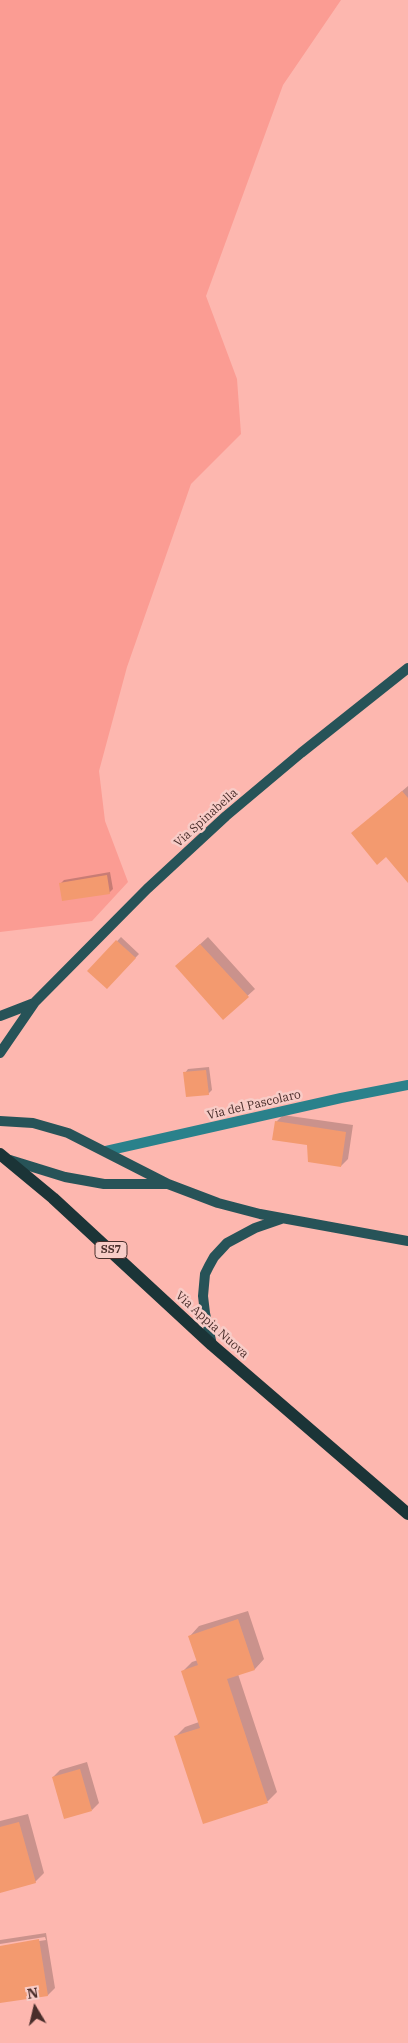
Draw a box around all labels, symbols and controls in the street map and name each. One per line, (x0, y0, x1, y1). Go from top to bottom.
street label: Via Spinabella (171, 786, 241, 850)
street label: Via del Pascolaro (206, 1087, 302, 1123)
road number: SS7 (95, 1242, 127, 1258)
street label: Via Appia Nuova (173, 1289, 251, 1361)
north arrow (10, 1983, 60, 2033)
text: N (26, 1983, 40, 2003)

